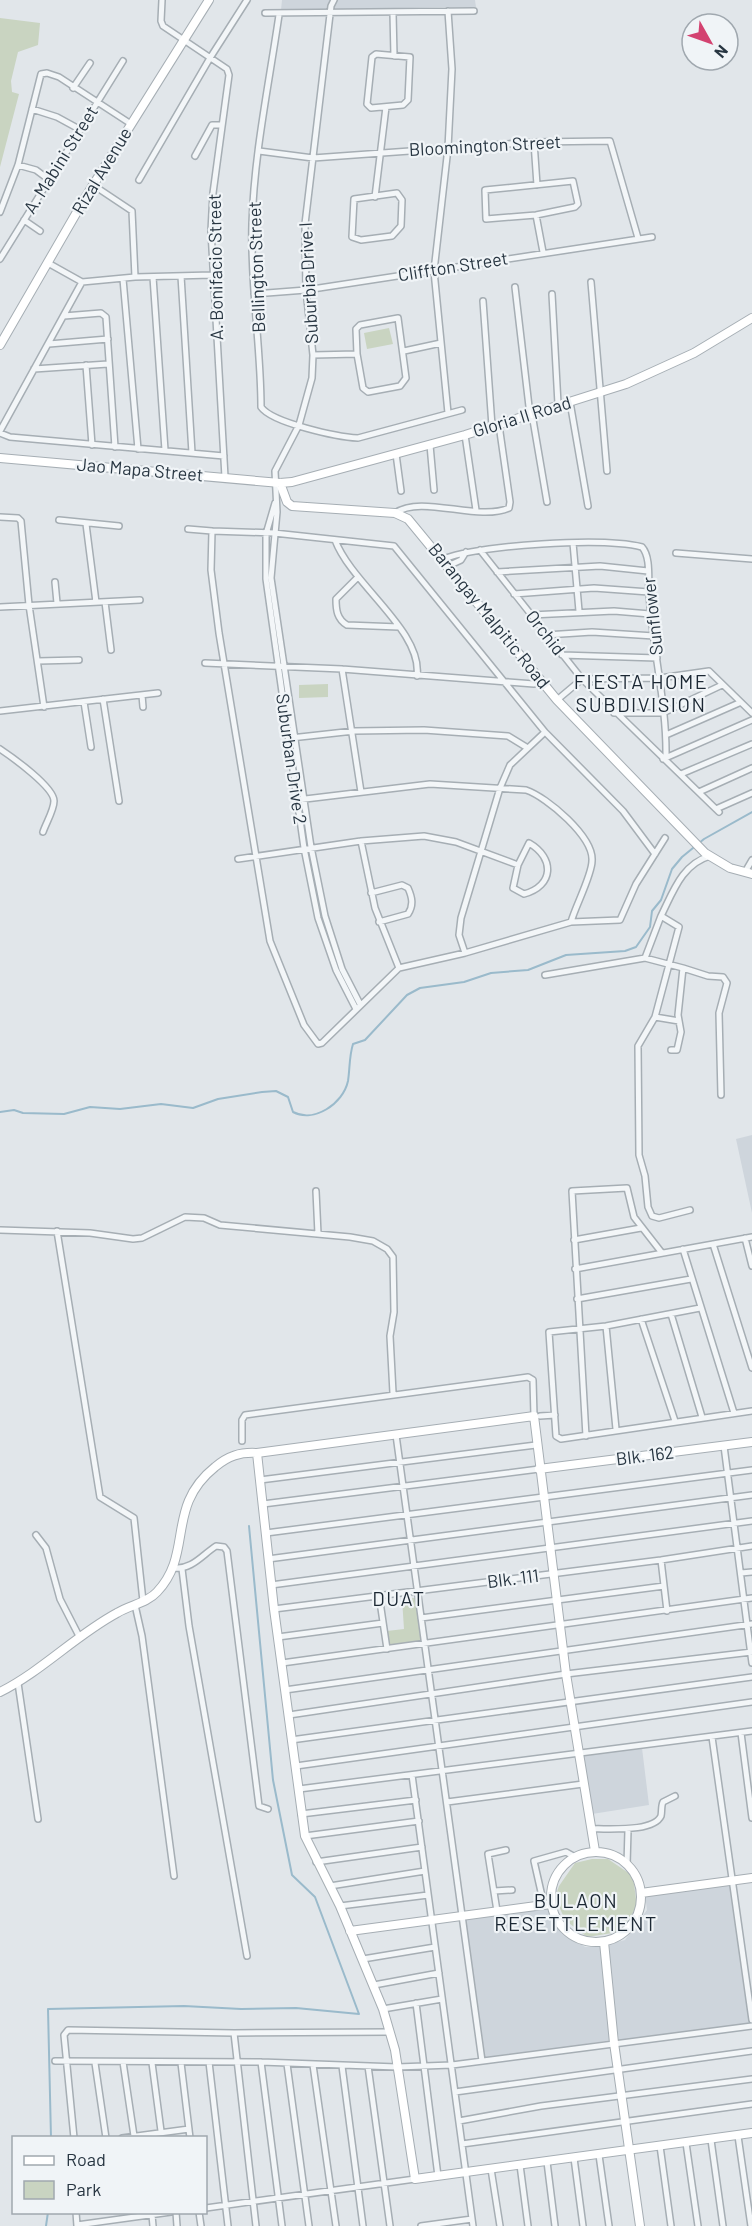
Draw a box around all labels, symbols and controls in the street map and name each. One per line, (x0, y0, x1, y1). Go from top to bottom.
north arrow (680, 12, 740, 72)
text: N (711, 42, 733, 62)
street label: A. Mabini Street (18, 101, 102, 217)
street label: Rizal Avenue (67, 123, 136, 218)
street label: Bloomington Street (408, 130, 562, 160)
street label: A. Bonifacio Street (203, 193, 227, 341)
street label: Bellington Street (243, 201, 269, 333)
street label: Suburbia Drive I (294, 222, 322, 344)
street label: Cliffton Street (396, 246, 509, 286)
street label: Gloria II Road (470, 391, 574, 441)
street label: Jao Mapa Street (76, 453, 204, 485)
street label: Barangay Malpitic Road (424, 538, 555, 693)
street label: Sunflower (637, 575, 667, 656)
street label: Orchid (521, 605, 570, 659)
district label: FIESTA HOME SUBDIVISION (574, 669, 708, 716)
street label: Suburban Drive 2 (272, 692, 312, 826)
street label: Blk. 162 (615, 1441, 675, 1469)
street label: Blk. 111 (486, 1564, 540, 1592)
district label: DUAT (372, 1586, 426, 1610)
district label: BULAON RESETTLEMENT (494, 1888, 658, 1935)
legend (12, 2136, 207, 2214)
text: Road (66, 2148, 106, 2170)
text: Park (66, 2178, 101, 2200)

